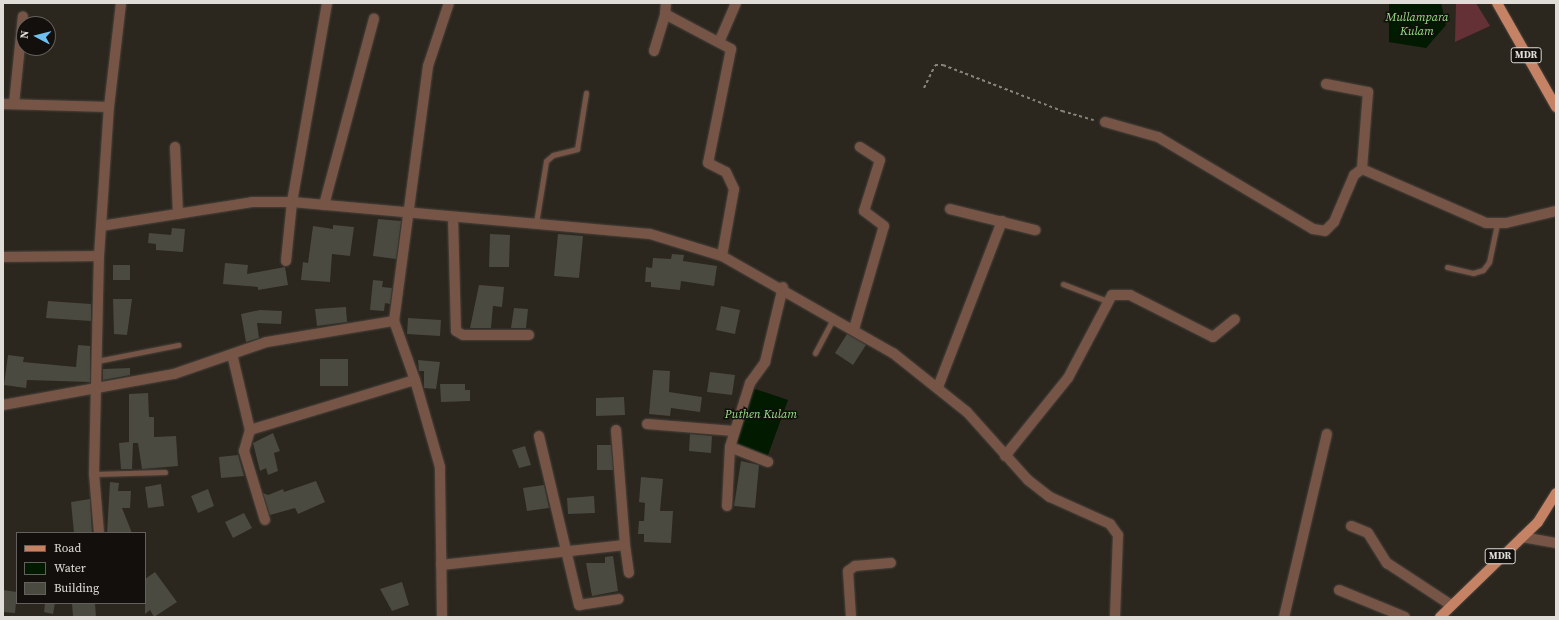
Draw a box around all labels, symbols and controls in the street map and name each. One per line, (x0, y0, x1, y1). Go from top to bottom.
water label: Mullampara Kulam (1386, 11, 1448, 39)
north arrow (16, 16, 56, 56)
text: N (17, 30, 33, 39)
road number: MDR (1510, 47, 1542, 63)
water label: Puthen Kulam (725, 408, 797, 422)
legend (16, 532, 146, 604)
text: Road (54, 540, 81, 556)
road number: MDR (1484, 548, 1516, 564)
text: Water (54, 560, 86, 576)
text: Building (54, 580, 99, 596)

